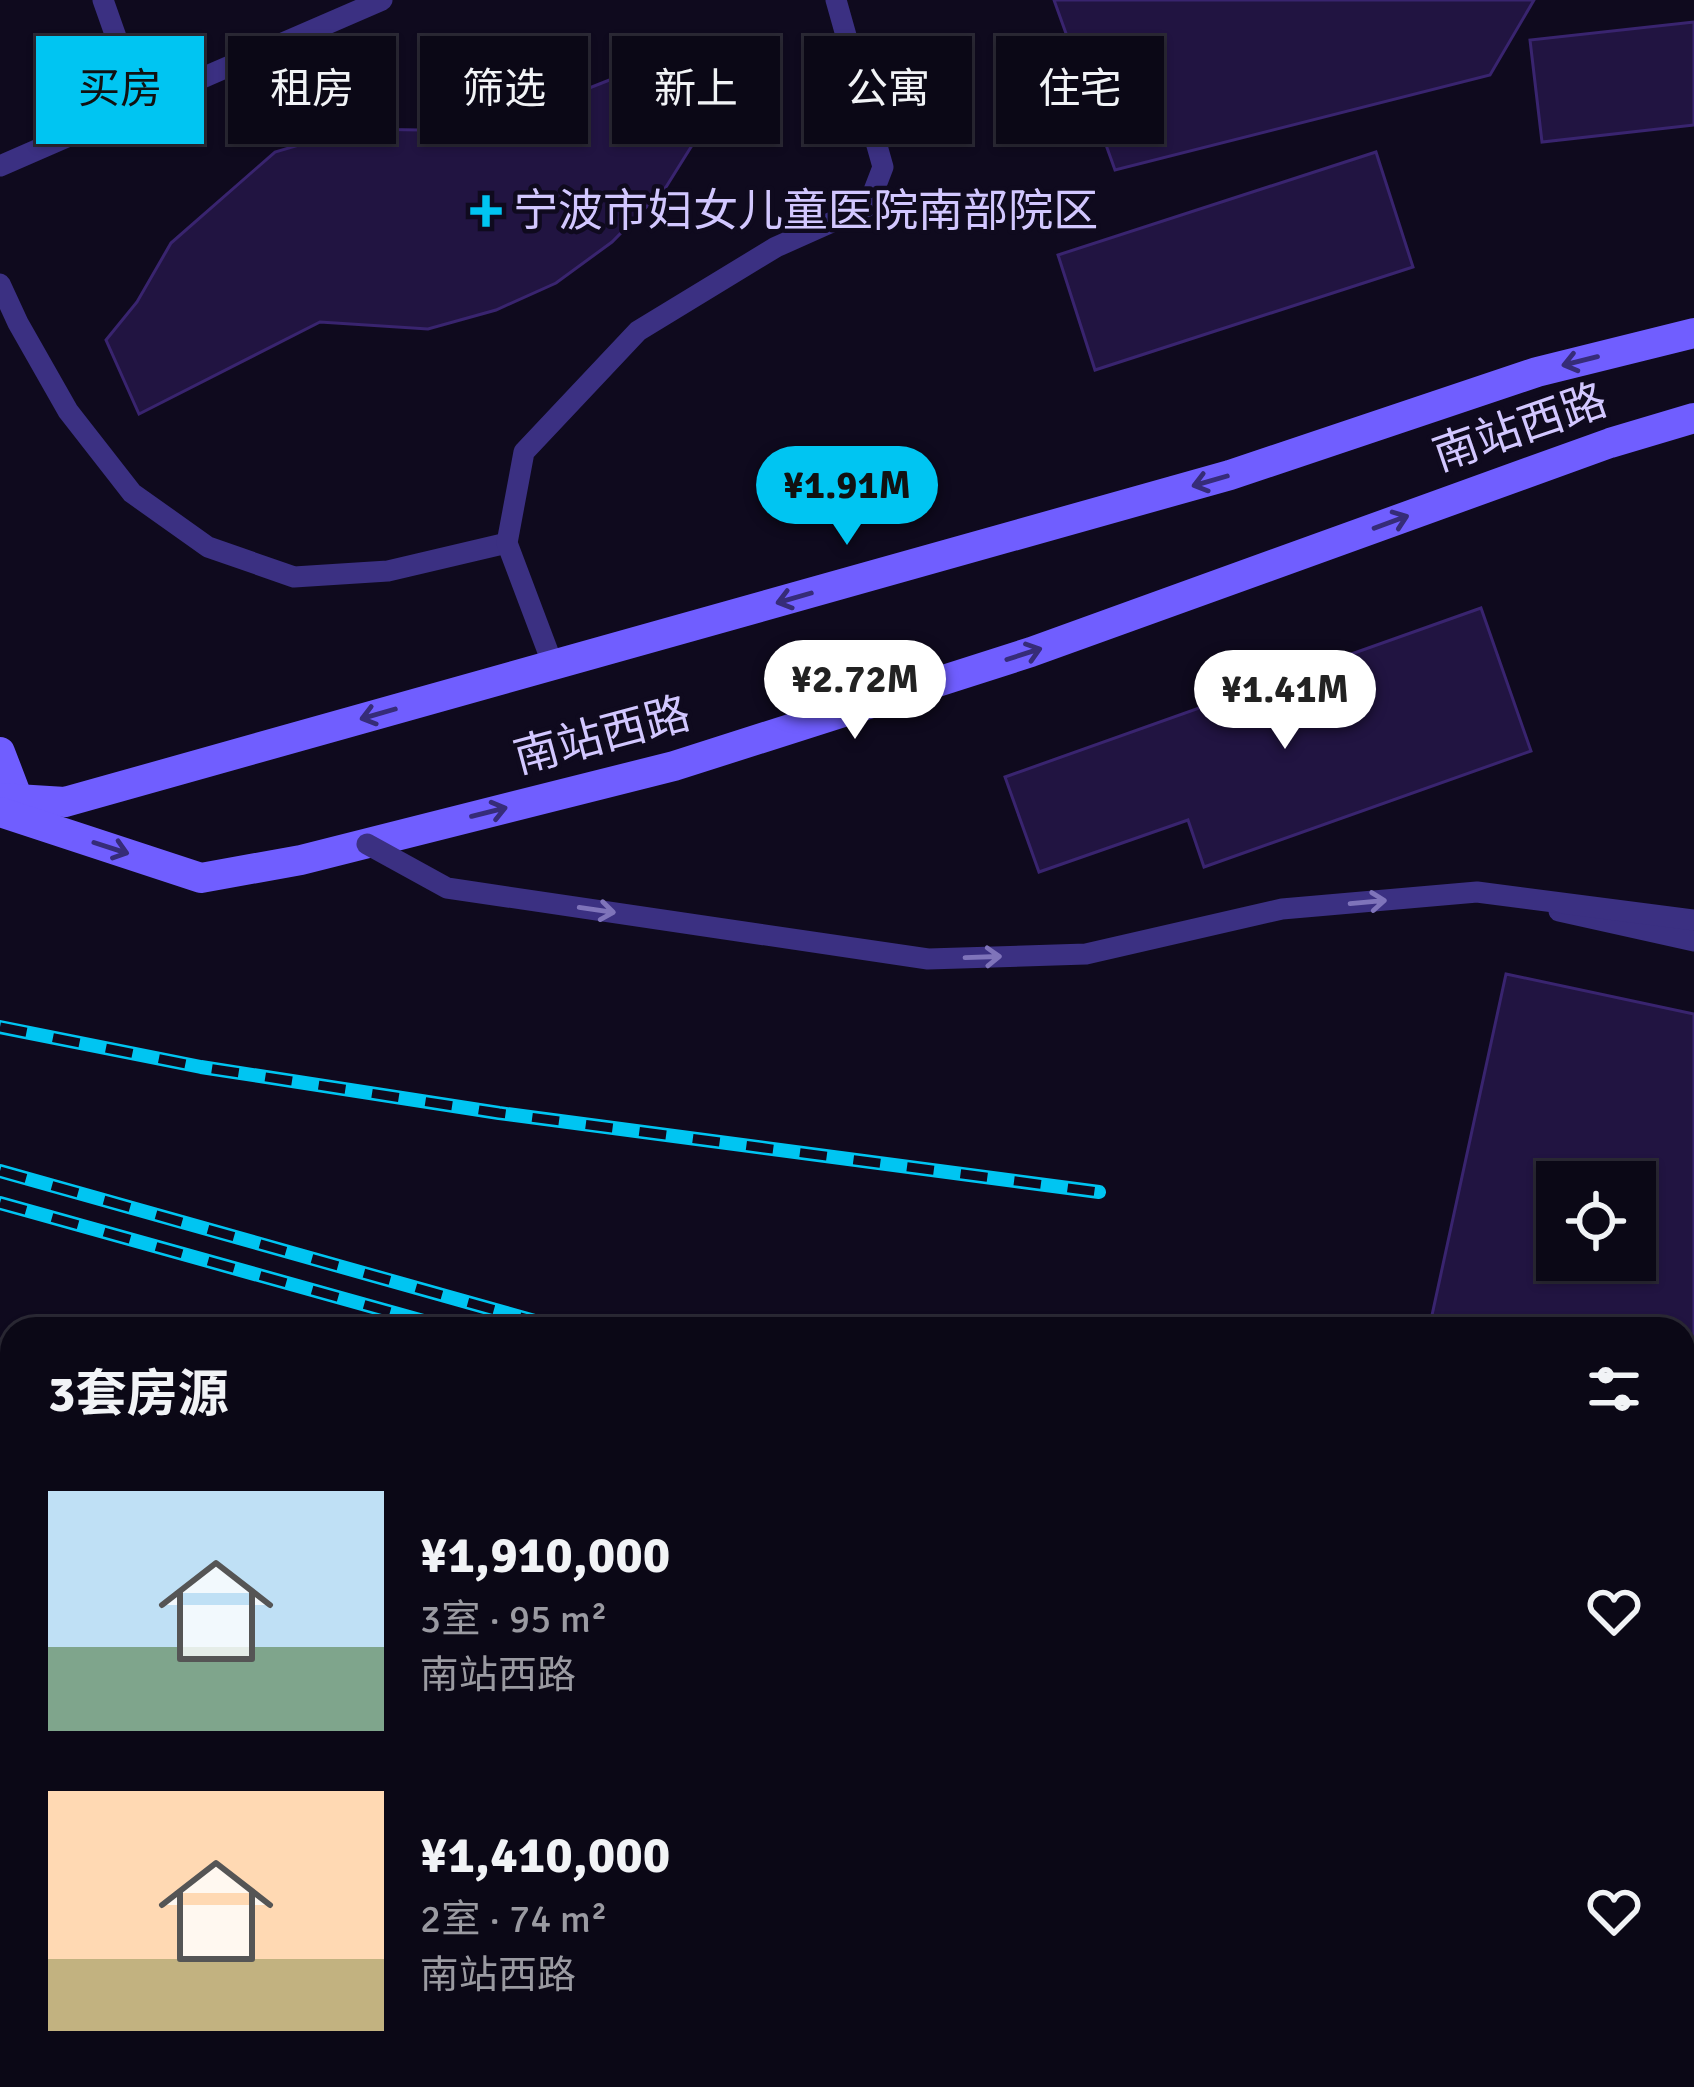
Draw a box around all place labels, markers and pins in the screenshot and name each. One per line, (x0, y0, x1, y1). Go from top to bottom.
place label: 宁波市妇女儿童医院南部院区 (513, 184, 1098, 239)
marker: 宁波市妇女儿童医院南部院区 (470, 195, 502, 227)
pin: ¥1.91M (749, 446, 945, 548)
pin: ¥2.72M (757, 640, 953, 742)
pin: ¥1.41M (1187, 650, 1383, 752)

